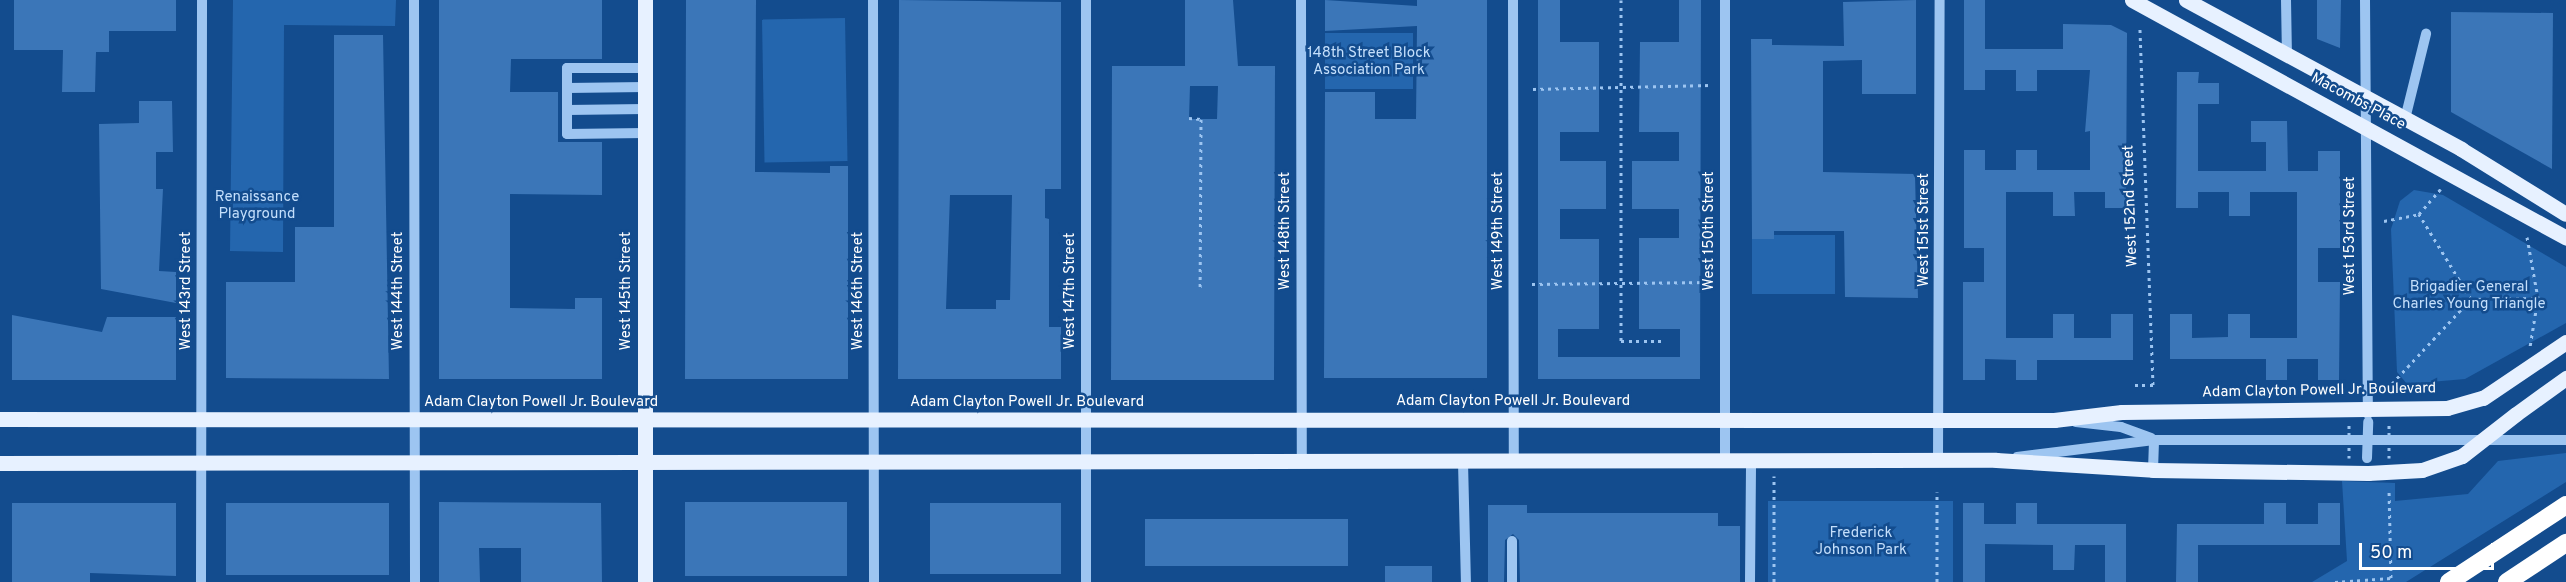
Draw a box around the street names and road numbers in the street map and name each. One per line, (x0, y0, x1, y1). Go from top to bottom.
street label: Macombs Place (2308, 70, 2408, 134)
street label: West 152nd Street (2120, 145, 2142, 267)
street label: West 150th Street (1701, 171, 1719, 291)
street label: West 148th Street (1277, 172, 1295, 290)
street label: West 149th Street (1490, 172, 1508, 290)
street label: West 151st Street (1916, 173, 1934, 287)
street label: West 153rd Street (2342, 177, 2360, 295)
street label: West 143rd Street (178, 232, 196, 350)
street label: West 144th Street (390, 232, 408, 350)
street label: West 145th Street (618, 232, 636, 350)
street label: West 146th Street (850, 232, 868, 350)
street label: West 147th Street (1062, 233, 1080, 349)
street label: Adam Clayton Powell Jr. Boulevard (2202, 380, 2436, 402)
street label: Adam Clayton Powell Jr. Boulevard (1396, 393, 1630, 411)
street label: Adam Clayton Powell Jr. Boulevard (424, 394, 658, 412)
street label: Adam Clayton Powell Jr. Boulevard (910, 394, 1144, 412)

